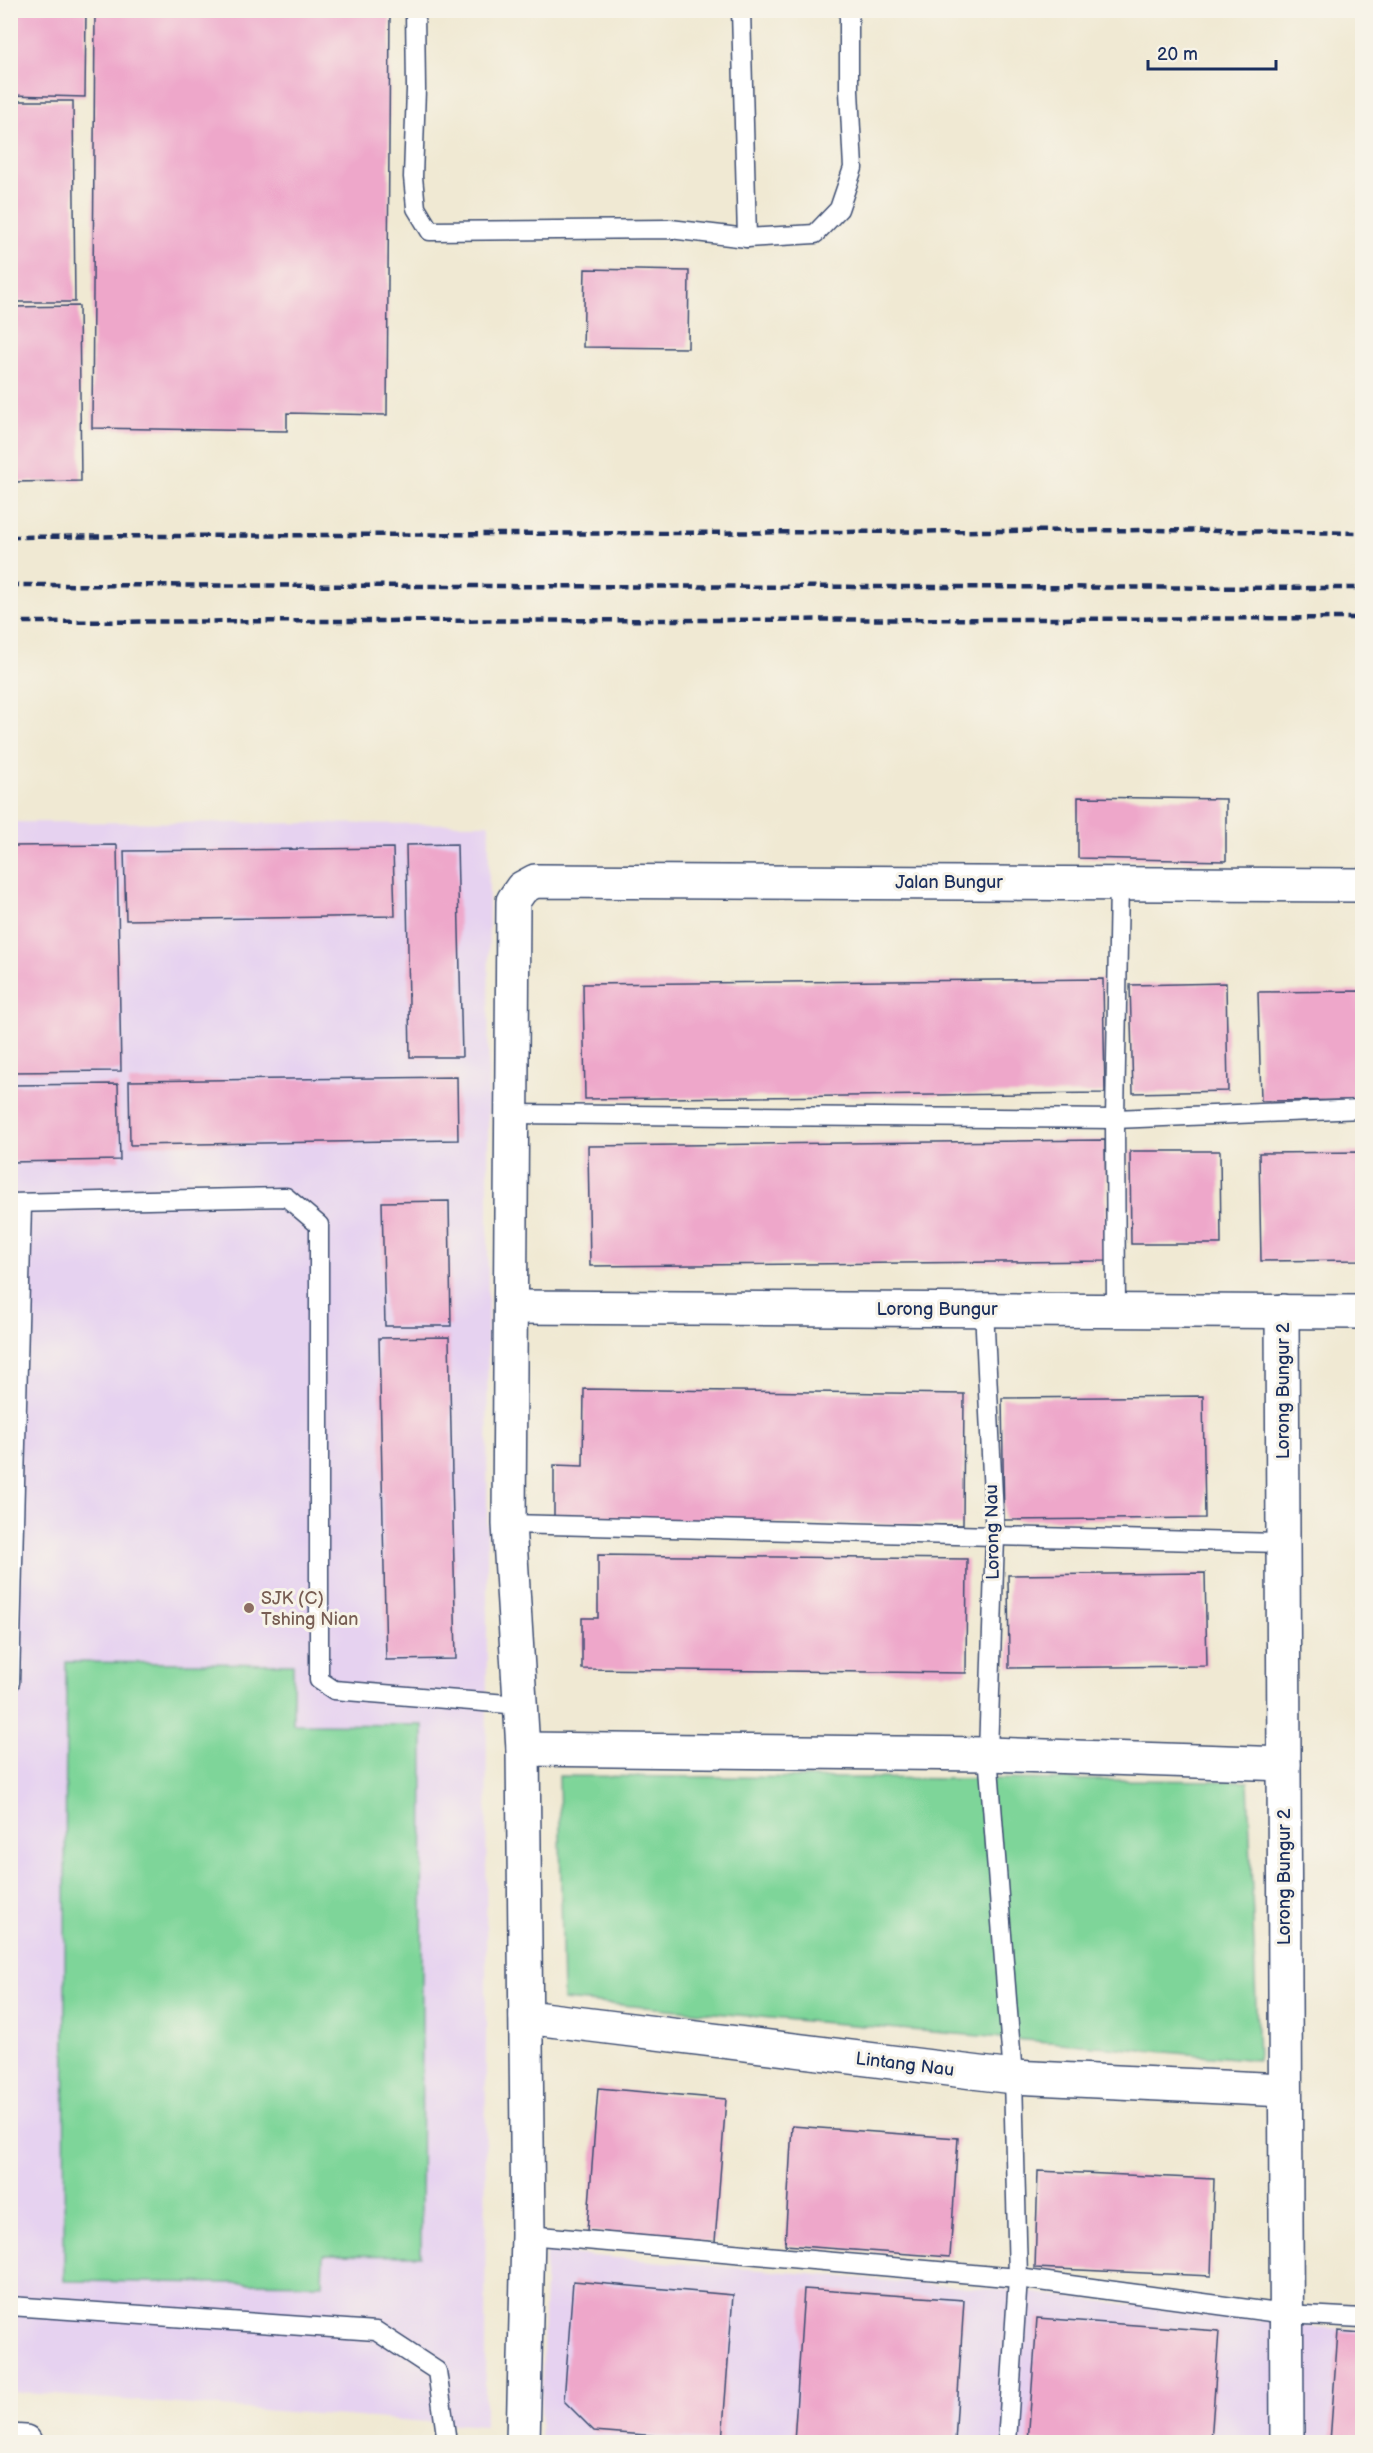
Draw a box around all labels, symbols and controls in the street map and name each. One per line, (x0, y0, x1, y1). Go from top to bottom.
scale bar (1148, 33, 1276, 71)
text: 20 m (1157, 44, 1198, 65)
street label: Jalan Bungur (895, 872, 1003, 893)
street label: Lorong Bungur (876, 1299, 998, 1320)
street label: Lorong Bungur 2 (1273, 1322, 1294, 1459)
street label: Lorong Nau (981, 1484, 1004, 1580)
place label: SJK (C) Tshing Nian (261, 1588, 358, 1630)
marker: SJK (C) Tshing Nian (242, 1601, 256, 1615)
street label: Lorong Bungur 2 (1274, 1808, 1295, 1945)
street label: Lintang Nau (855, 2048, 955, 2081)

